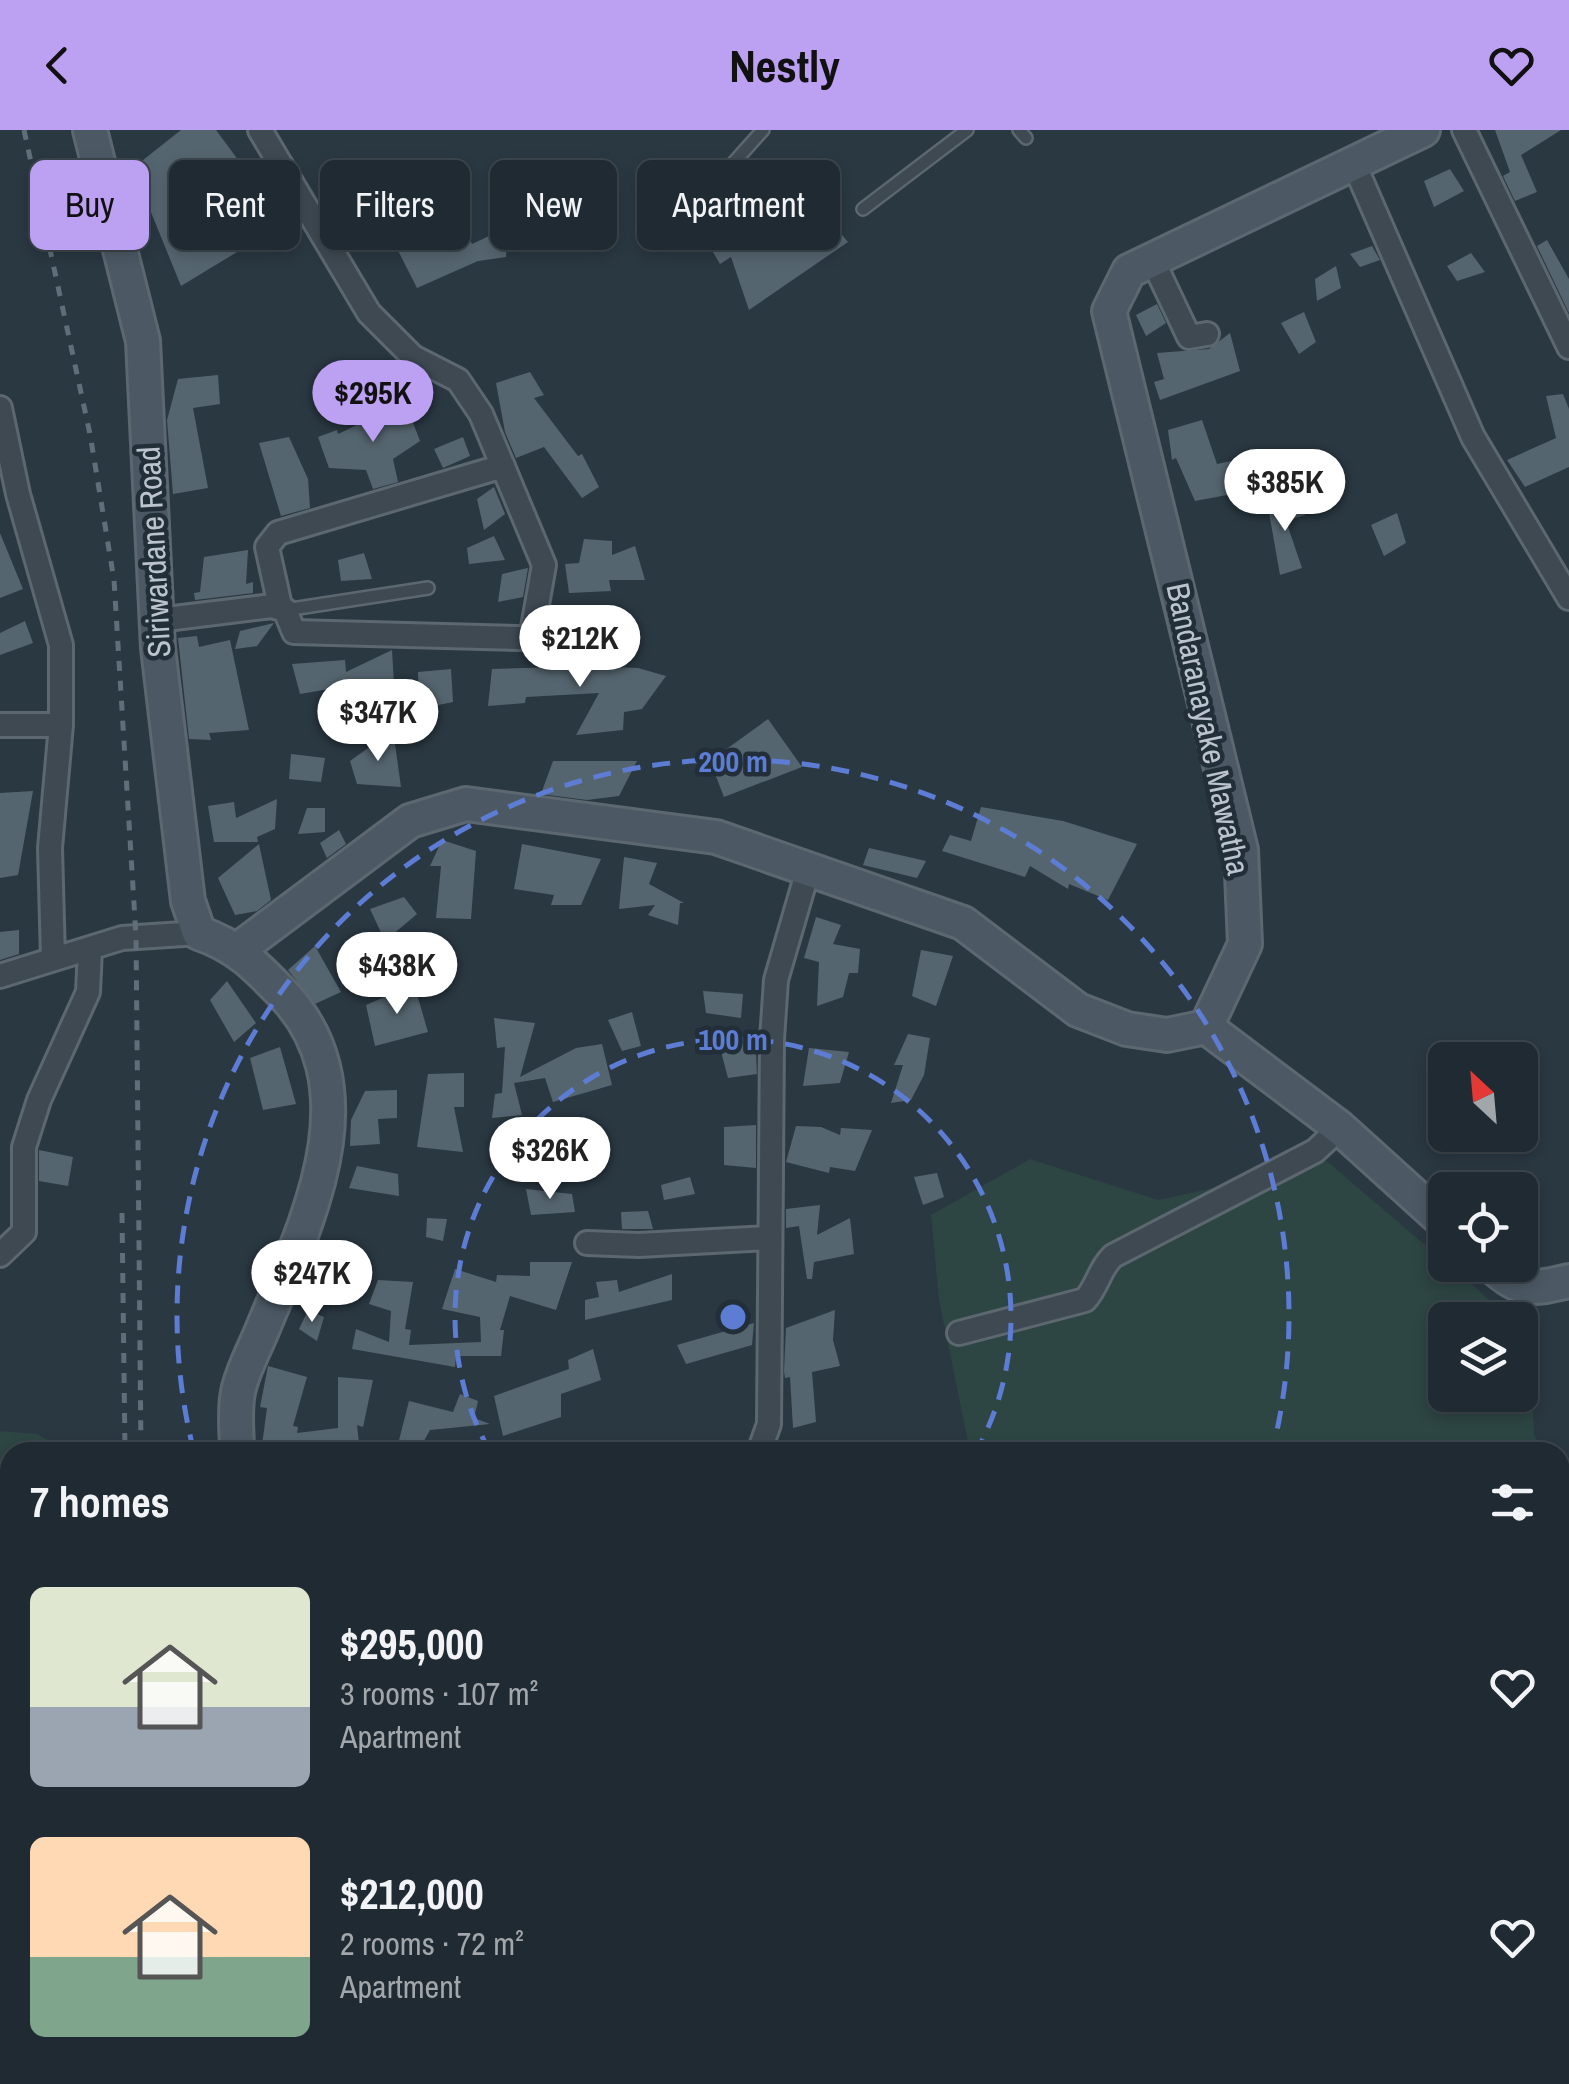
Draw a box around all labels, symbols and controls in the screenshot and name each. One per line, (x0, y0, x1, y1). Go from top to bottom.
text: Nestly (729, 35, 840, 96)
icon: back (30, 38, 85, 93)
icon: heart (1484, 38, 1539, 93)
chip: Buy (30, 160, 149, 250)
chip: Rent (169, 160, 300, 250)
chip: Filters (320, 160, 470, 250)
chip: New (490, 160, 617, 250)
chip: Apartment (637, 160, 840, 250)
pin: $295K (303, 360, 443, 445)
text: $295K (334, 371, 412, 414)
street label: Siriwardane Road (126, 445, 181, 659)
pin: $385K (1215, 449, 1355, 534)
text: $385K (1246, 460, 1324, 503)
street label: Bandaranayake Mawatha (1157, 579, 1261, 879)
pin: $212K (510, 605, 650, 690)
text: $212K (541, 616, 619, 659)
pin: $347K (308, 679, 448, 764)
text: $347K (339, 690, 417, 733)
text: 200 m (698, 741, 768, 781)
pin: $438K (327, 932, 467, 1017)
text: $438K (358, 943, 436, 986)
text: 100 m (698, 1019, 768, 1059)
north arrow (1428, 1042, 1538, 1152)
map controls (1428, 1042, 1538, 1412)
pin: $326K (480, 1117, 620, 1202)
text: $326K (511, 1128, 589, 1171)
button: locate (1428, 1172, 1538, 1282)
pin: $247K (242, 1240, 382, 1325)
text: $247K (273, 1251, 351, 1294)
centre of rings (715, 1299, 751, 1335)
button: layers (1428, 1302, 1538, 1412)
text: 7 homes (30, 1474, 170, 1530)
icon: filters (1485, 1475, 1540, 1530)
text: $295,000 (340, 1616, 484, 1672)
icon: home (110, 1627, 230, 1747)
icon: heart (1485, 1660, 1540, 1715)
text: 3 rooms · 107 m² (340, 1672, 538, 1715)
text: Apartment (340, 1715, 461, 1758)
text: $212,000 (340, 1866, 484, 1922)
icon: home (110, 1877, 230, 1997)
icon: heart (1485, 1910, 1540, 1965)
text: 2 rooms · 72 m² (340, 1922, 524, 1965)
text: Apartment (340, 1965, 461, 2008)

